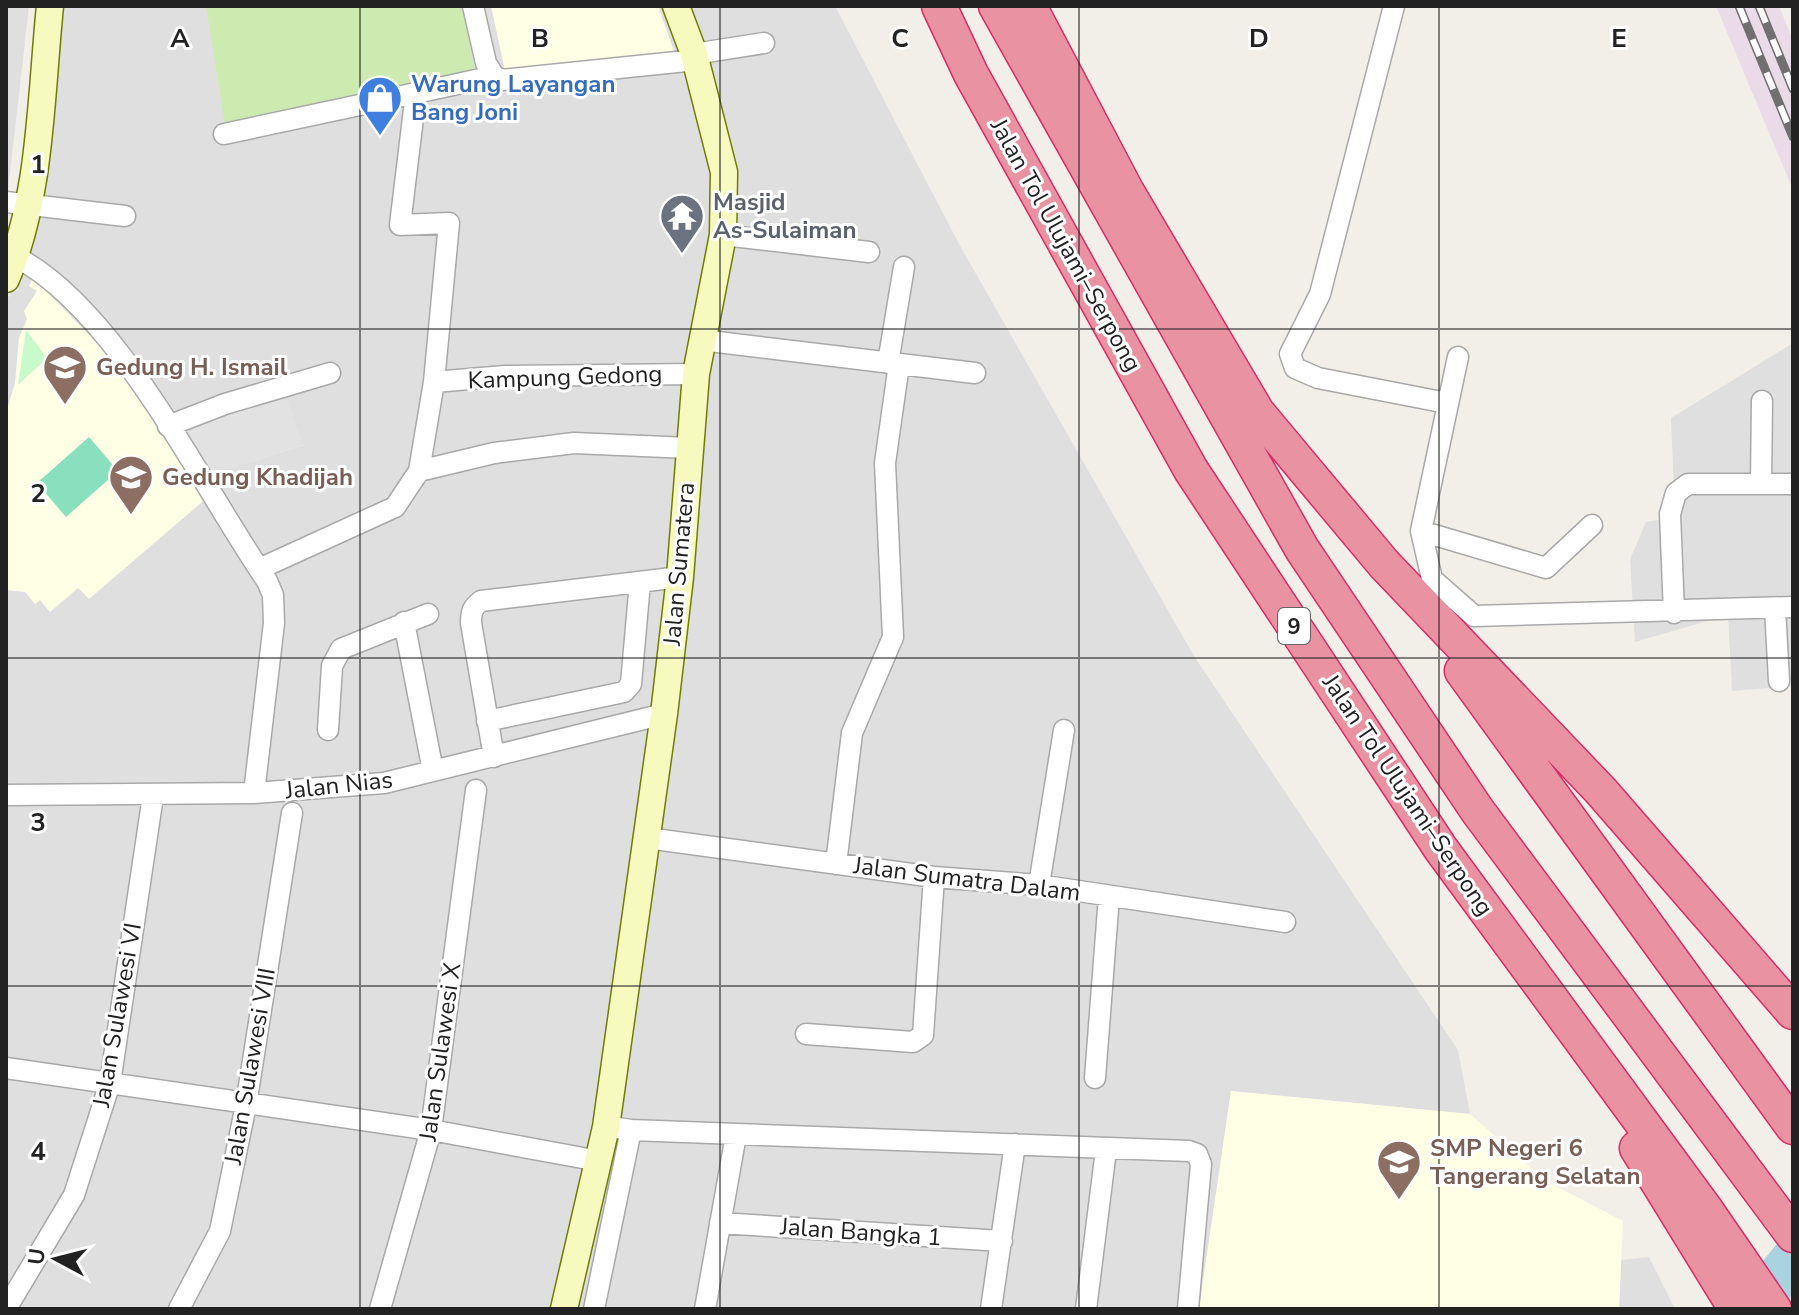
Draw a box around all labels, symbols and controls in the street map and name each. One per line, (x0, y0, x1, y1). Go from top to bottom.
text: A (170, 21, 190, 56)
text: B (531, 21, 549, 56)
text: C (891, 21, 909, 56)
text: D (1249, 21, 1269, 56)
text: E (1611, 21, 1627, 56)
place label: Warung Layangan Bang Joni (411, 68, 615, 128)
shop icon: Warung Layangan Bang Joni (356, 74, 404, 137)
street label: Jalan Tol Ulujami–Serpong (983, 112, 1149, 377)
text: 1 (30, 147, 46, 182)
place label: Masjid As-Sulaiman (713, 186, 856, 246)
temple icon: Masjid As-Sulaiman (658, 192, 706, 255)
school or university icon: Gedung H. Ismail (41, 343, 89, 406)
place label: Gedung H. Ismail (96, 351, 288, 383)
street label: Kampung Gedong (467, 358, 663, 396)
school or university icon: Gedung Khadijah (107, 453, 155, 516)
place label: Gedung Khadijah (162, 461, 353, 493)
text: 2 (30, 476, 46, 511)
street label: Jalan Sumatera (656, 481, 702, 648)
road number: 9 (1278, 608, 1310, 644)
street label: Jalan Tol Ulujami–Serpong (1315, 667, 1501, 922)
street label: Jalan Nias (283, 763, 394, 807)
text: 3 (30, 805, 46, 840)
street label: Jalan Sumatra Dalam (851, 849, 1082, 909)
street label: Jalan Sulawesi VI (85, 920, 149, 1111)
street label: Jalan Sulawesi X (412, 960, 468, 1144)
street label: Jalan Sulawesi VIII (217, 965, 283, 1168)
place label: SMP Negeri 6 Tangerang Selatan (1430, 1132, 1640, 1192)
text: 4 (30, 1134, 46, 1169)
school or university icon: SMP Negeri 6 Tangerang Selatan (1375, 1138, 1423, 1201)
street label: Jalan Bangka 1 (778, 1210, 943, 1254)
north arrow (16, 1219, 96, 1299)
text: U (21, 1247, 53, 1267)

